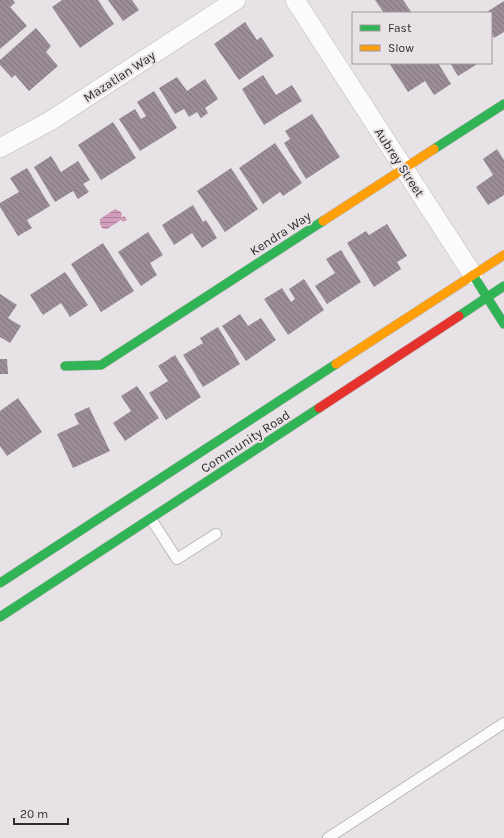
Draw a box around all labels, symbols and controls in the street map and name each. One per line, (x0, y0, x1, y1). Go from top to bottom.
legend (352, 12, 492, 64)
text: Fast (388, 21, 412, 35)
text: Slow (388, 41, 414, 55)
street label: Mazatlan Way (81, 48, 158, 105)
street label: Aubrey Street (372, 125, 428, 200)
street label: Kendra Way (247, 208, 313, 259)
street label: Community Road (198, 407, 293, 476)
scale bar (14, 800, 68, 826)
text: 20 m (20, 807, 48, 821)

